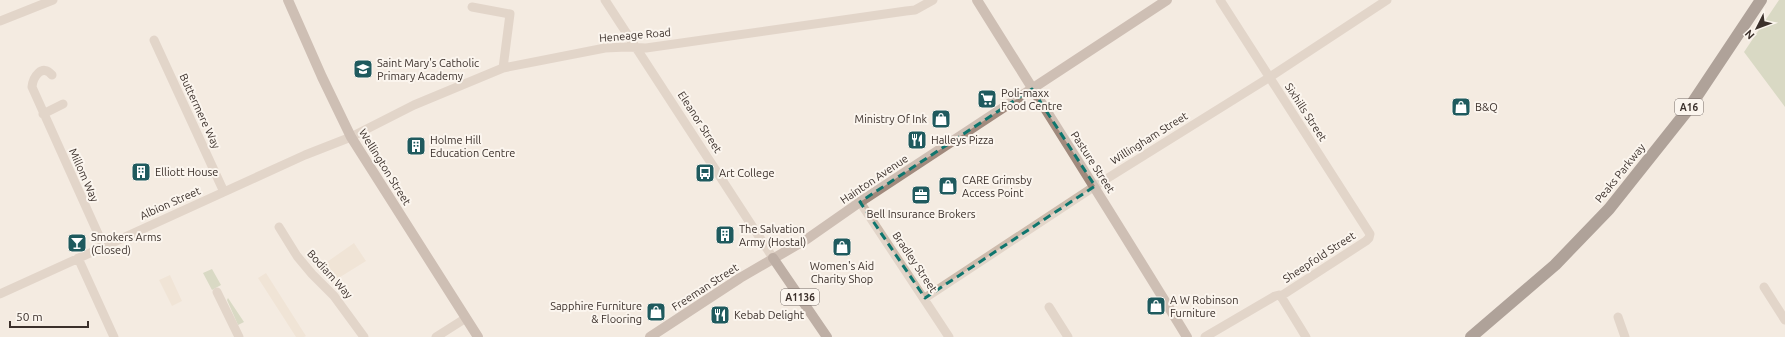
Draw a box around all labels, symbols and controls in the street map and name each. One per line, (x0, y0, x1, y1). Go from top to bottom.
north arrow (1737, 8, 1777, 48)
street label: Heneage Road (599, 26, 671, 44)
text: N (1742, 28, 1757, 42)
place label: Saint Mary's Catholic Primary Academy (377, 57, 479, 82)
school or university icon: Saint Mary's Catholic Primary Academy (352, 58, 374, 80)
street label: Buttermere Way (177, 72, 223, 151)
street label: Sixhills Street (1283, 81, 1330, 144)
place label: Poli-maxx Food Centre (1001, 87, 1062, 112)
supermarket icon: Poli-maxx Food Centre (976, 88, 998, 110)
street label: Eleanor Street (676, 89, 725, 156)
shop icon: B&Q (1450, 96, 1472, 118)
road number: A16 (1675, 99, 1703, 115)
place label: B&Q (1475, 101, 1498, 113)
shop icon: Ministry Of Ink (930, 108, 952, 130)
street label: Willingham Street (1108, 109, 1190, 167)
place label: Ministry Of Ink (855, 113, 927, 125)
street label: Wellington Street (357, 127, 414, 208)
restaurant icon: Halleys Pizza (906, 129, 928, 151)
street label: Pasture Street (1069, 129, 1118, 196)
place label: Holme Hill Education Centre (430, 134, 515, 159)
place label: Halleys Pizza (931, 134, 994, 146)
building icon: Holme Hill Education Centre (405, 135, 427, 157)
street label: Peaks Parkway (1593, 141, 1648, 205)
street label: Millom Way (67, 146, 101, 204)
street label: Hainton Avenue (838, 152, 910, 206)
building icon: Elliott House (130, 161, 152, 183)
bus stop icon: Art College (694, 162, 716, 184)
place label: Elliott House (155, 166, 218, 178)
place label: Art College (719, 167, 775, 179)
place label: CARE Grimsby Access Point (962, 174, 1033, 199)
shop icon: CARE Grimsby Access Point (937, 175, 959, 197)
street label: Albion Street (138, 184, 203, 222)
office icon: Bell Insurance Brokers (910, 184, 932, 206)
place label: Bell Insurance Brokers (866, 208, 976, 220)
place label: The Salvation Army (Hostal) (739, 223, 806, 249)
building icon: The Salvation Army (Hostal) (714, 224, 736, 246)
street label: Bradley Street (890, 229, 940, 295)
street label: Sheepfold Street (1281, 229, 1358, 285)
place label: Smokers Arms (Closed) (91, 231, 161, 257)
bar icon: Smokers Arms (Closed) (66, 232, 88, 254)
shop icon: Women's Aid Charity Shop (831, 236, 853, 258)
street label: Bodiam Way (305, 247, 355, 301)
place label: Women's Aid Charity Shop (810, 260, 874, 285)
street label: Freeman Street (670, 261, 741, 313)
road number: A1136 (781, 289, 819, 305)
place label: A W Robinson Furniture (1170, 294, 1239, 319)
shop icon: A W Robinson Furniture (1145, 295, 1167, 317)
place label: Sapphire Furniture & Flooring (550, 300, 642, 325)
shop icon: Sapphire Furniture & Flooring (645, 301, 667, 323)
scale bar (10, 303, 88, 329)
restaurant icon: Kebab Delight (709, 304, 731, 326)
place label: Kebab Delight (734, 309, 805, 321)
text: 50 m (16, 310, 43, 323)

